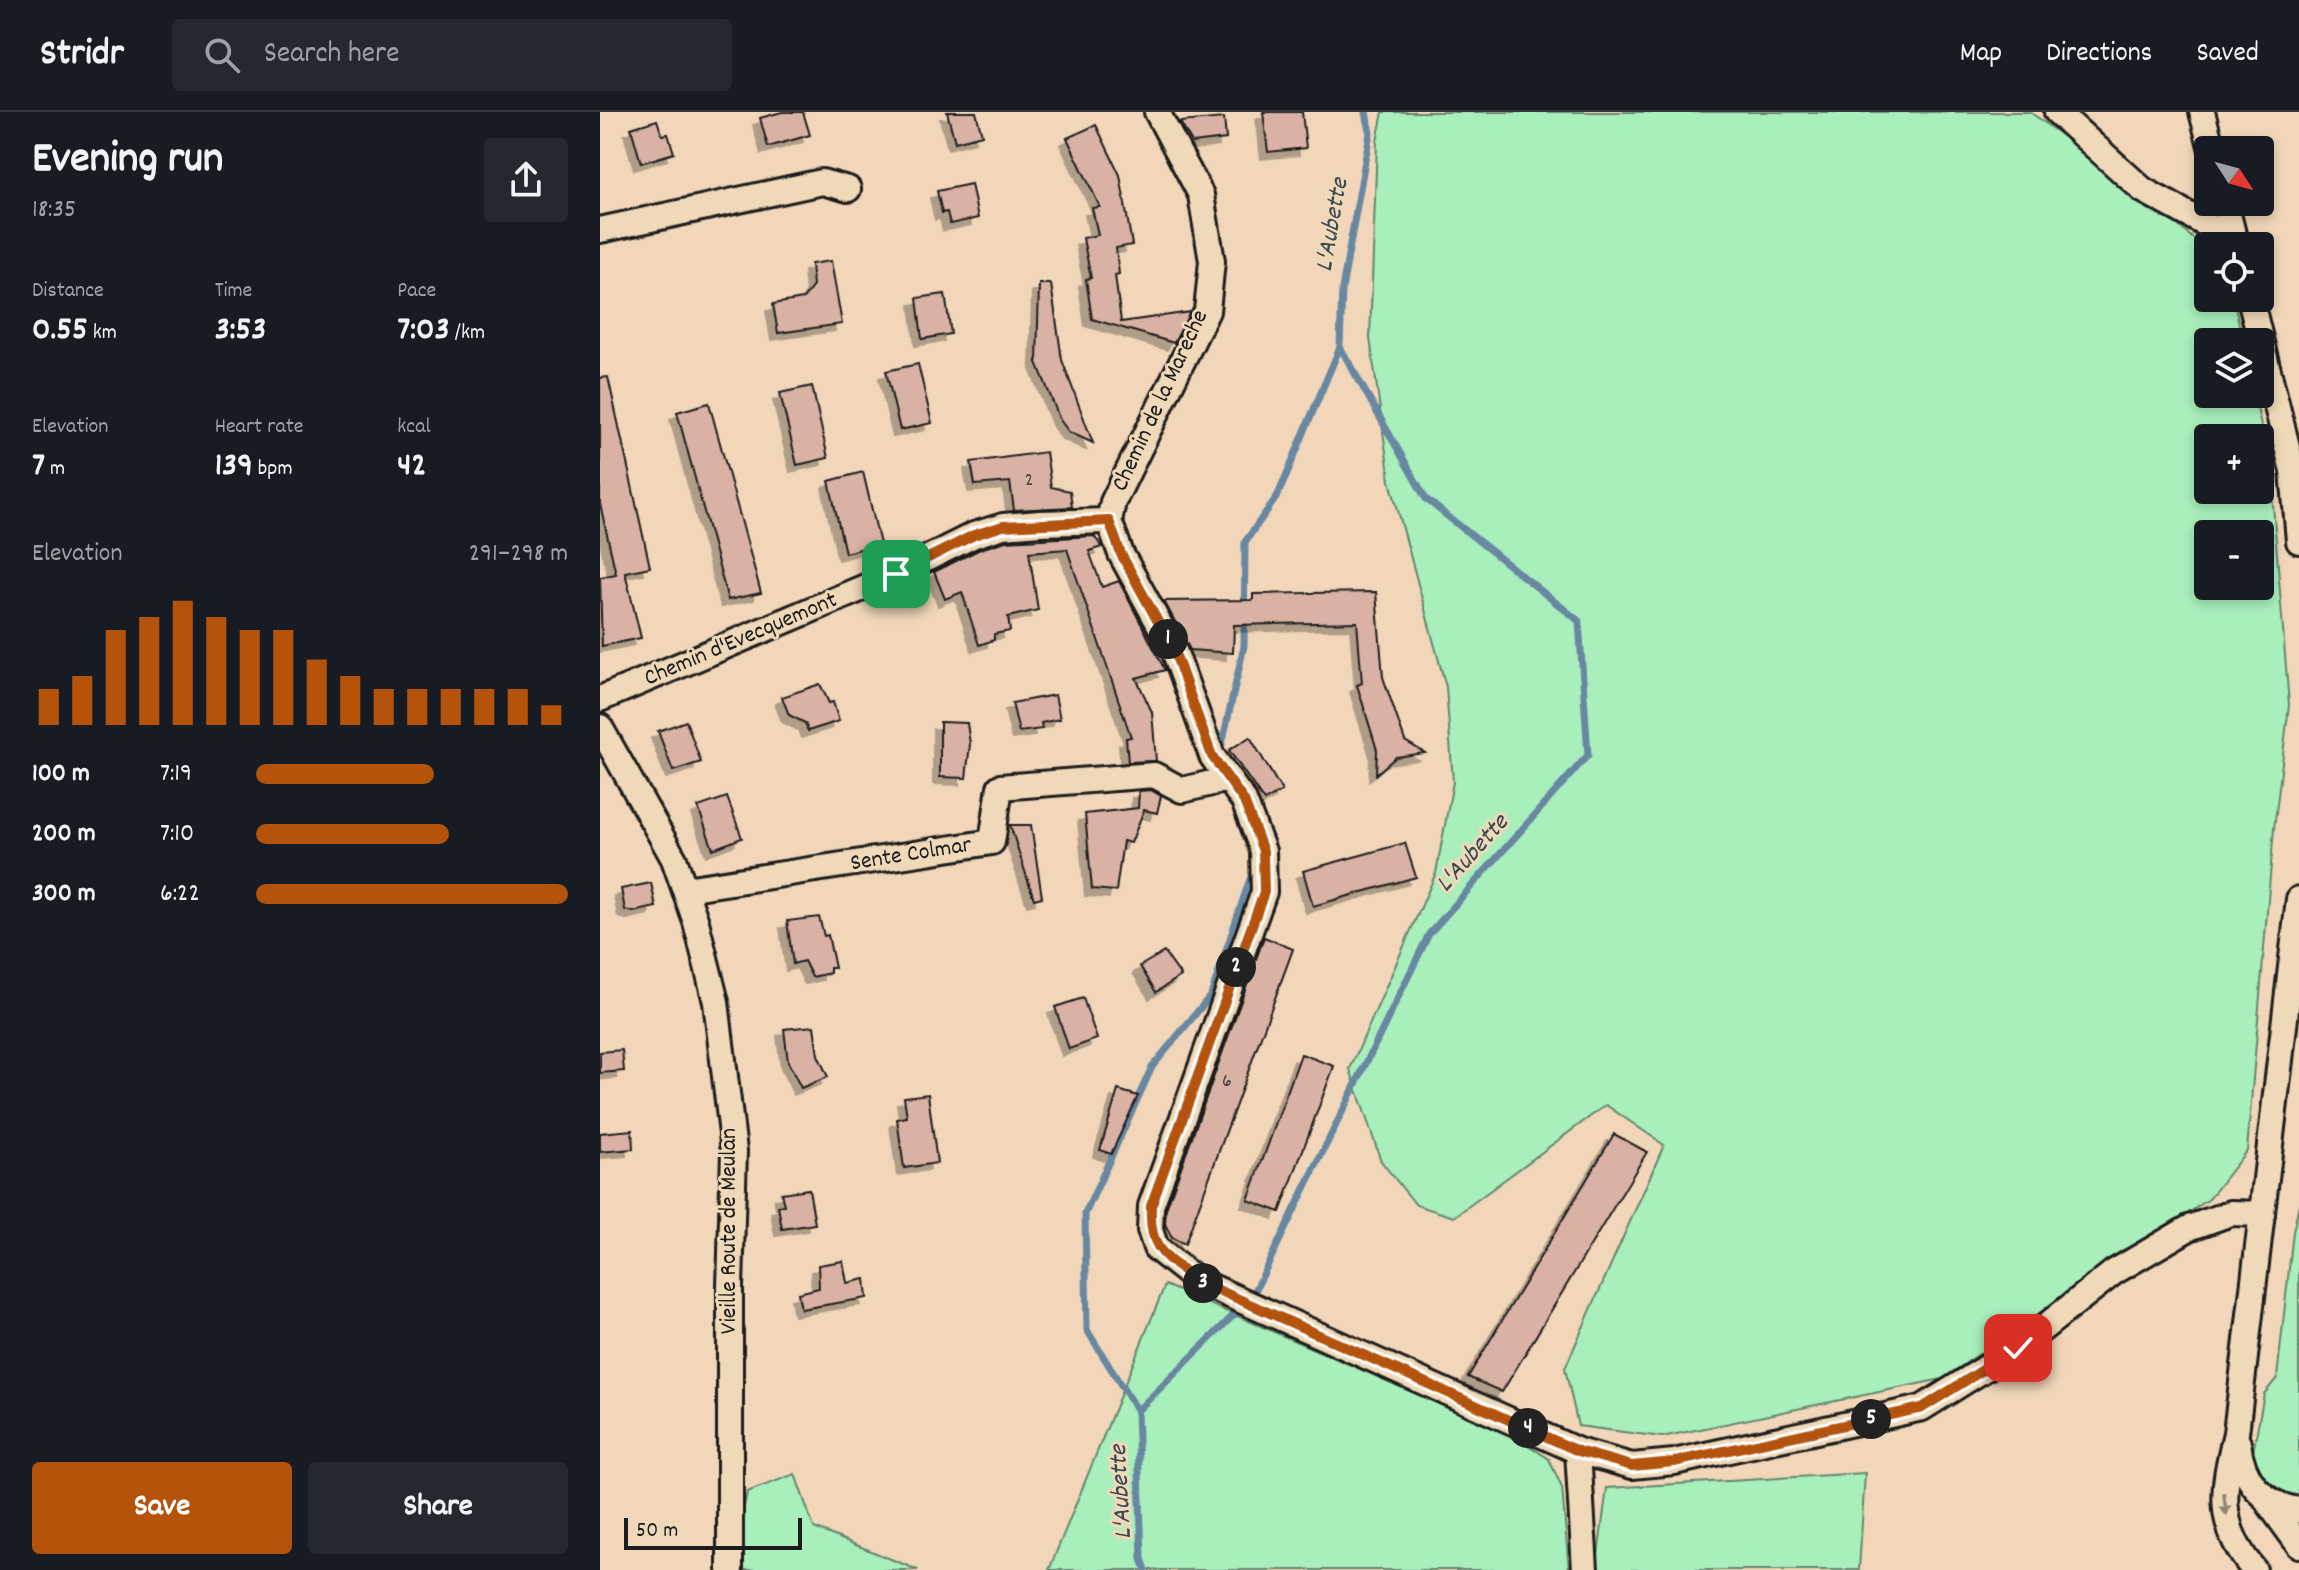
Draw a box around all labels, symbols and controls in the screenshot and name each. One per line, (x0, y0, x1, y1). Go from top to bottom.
search box (172, 19, 732, 91)
text: Stridr (40, 28, 124, 83)
icon: search (200, 33, 244, 77)
text: Search here (264, 34, 399, 77)
text: Map (1960, 35, 2002, 75)
text: Directions (2046, 35, 2152, 75)
text: Saved (2196, 35, 2259, 75)
text: Evening run (32, 130, 223, 193)
north arrow (2194, 136, 2274, 216)
map controls (2194, 136, 2274, 600)
button: share (484, 138, 568, 222)
water label: L'Aubette (1307, 174, 1360, 275)
text: 18:35 (32, 192, 76, 229)
button: locate (2194, 232, 2274, 312)
text: Distance (32, 276, 104, 307)
text: Time (215, 276, 252, 307)
text: Pace (397, 276, 436, 307)
street label: Chemin de la Mareche (1104, 305, 1218, 497)
text: 0.55 (32, 307, 88, 356)
text: 3:53 (215, 307, 266, 356)
text: 7:03 (397, 307, 450, 356)
text: km (88, 318, 117, 349)
text: /km (450, 318, 485, 349)
button: layers (2194, 328, 2274, 408)
text: Elevation (32, 412, 109, 443)
text: Heart rate (215, 412, 304, 443)
text: kcal (397, 412, 431, 443)
button: + (2194, 424, 2274, 504)
text: 7 (32, 443, 45, 492)
text: 139 (215, 443, 253, 492)
text: 42 (397, 443, 426, 492)
text: m (45, 454, 65, 485)
text: bpm (253, 454, 293, 485)
house number: 2 (1025, 467, 1033, 495)
button: − (2194, 520, 2274, 600)
text: Elevation (32, 536, 122, 573)
text: 291–298 m (469, 536, 568, 573)
pin (862, 540, 930, 608)
icon: arrive (874, 552, 918, 596)
street label: Chemin d'Evecquemont (639, 584, 843, 696)
pin: 1 (1148, 619, 1188, 659)
text: 1 (1166, 623, 1170, 654)
text: 100 m (32, 756, 90, 793)
text: 7:19 (160, 756, 192, 793)
water label: L'Aubette (1428, 805, 1519, 901)
text: 200 m (32, 816, 96, 853)
text: 7:10 (160, 816, 194, 853)
street label: Sente Colmar (848, 829, 974, 881)
text: 300 m (32, 876, 96, 913)
text: 6:22 (160, 876, 200, 913)
pin: 2 (1216, 947, 1256, 987)
text: 2 (1231, 951, 1241, 982)
house number: 6 (1222, 1068, 1232, 1096)
street label: Vieille Route de Meulan (713, 1128, 747, 1334)
pin: 3 (1183, 1263, 1223, 1303)
text: 3 (1198, 1267, 1208, 1298)
pin (1984, 1314, 2052, 1382)
icon: check (1996, 1326, 2040, 1370)
pin: 5 (1851, 1399, 1891, 1439)
text: 5 (1866, 1403, 1876, 1434)
pin: 4 (1508, 1408, 1548, 1448)
text: 4 (1523, 1412, 1533, 1443)
water label: L'Aubette (1101, 1442, 1143, 1540)
button: Save (32, 1462, 292, 1554)
button: Share (308, 1462, 568, 1554)
one-way arrow (2219, 1492, 2232, 1517)
scale bar (624, 1514, 802, 1550)
text: 50 m (636, 1516, 678, 1547)

